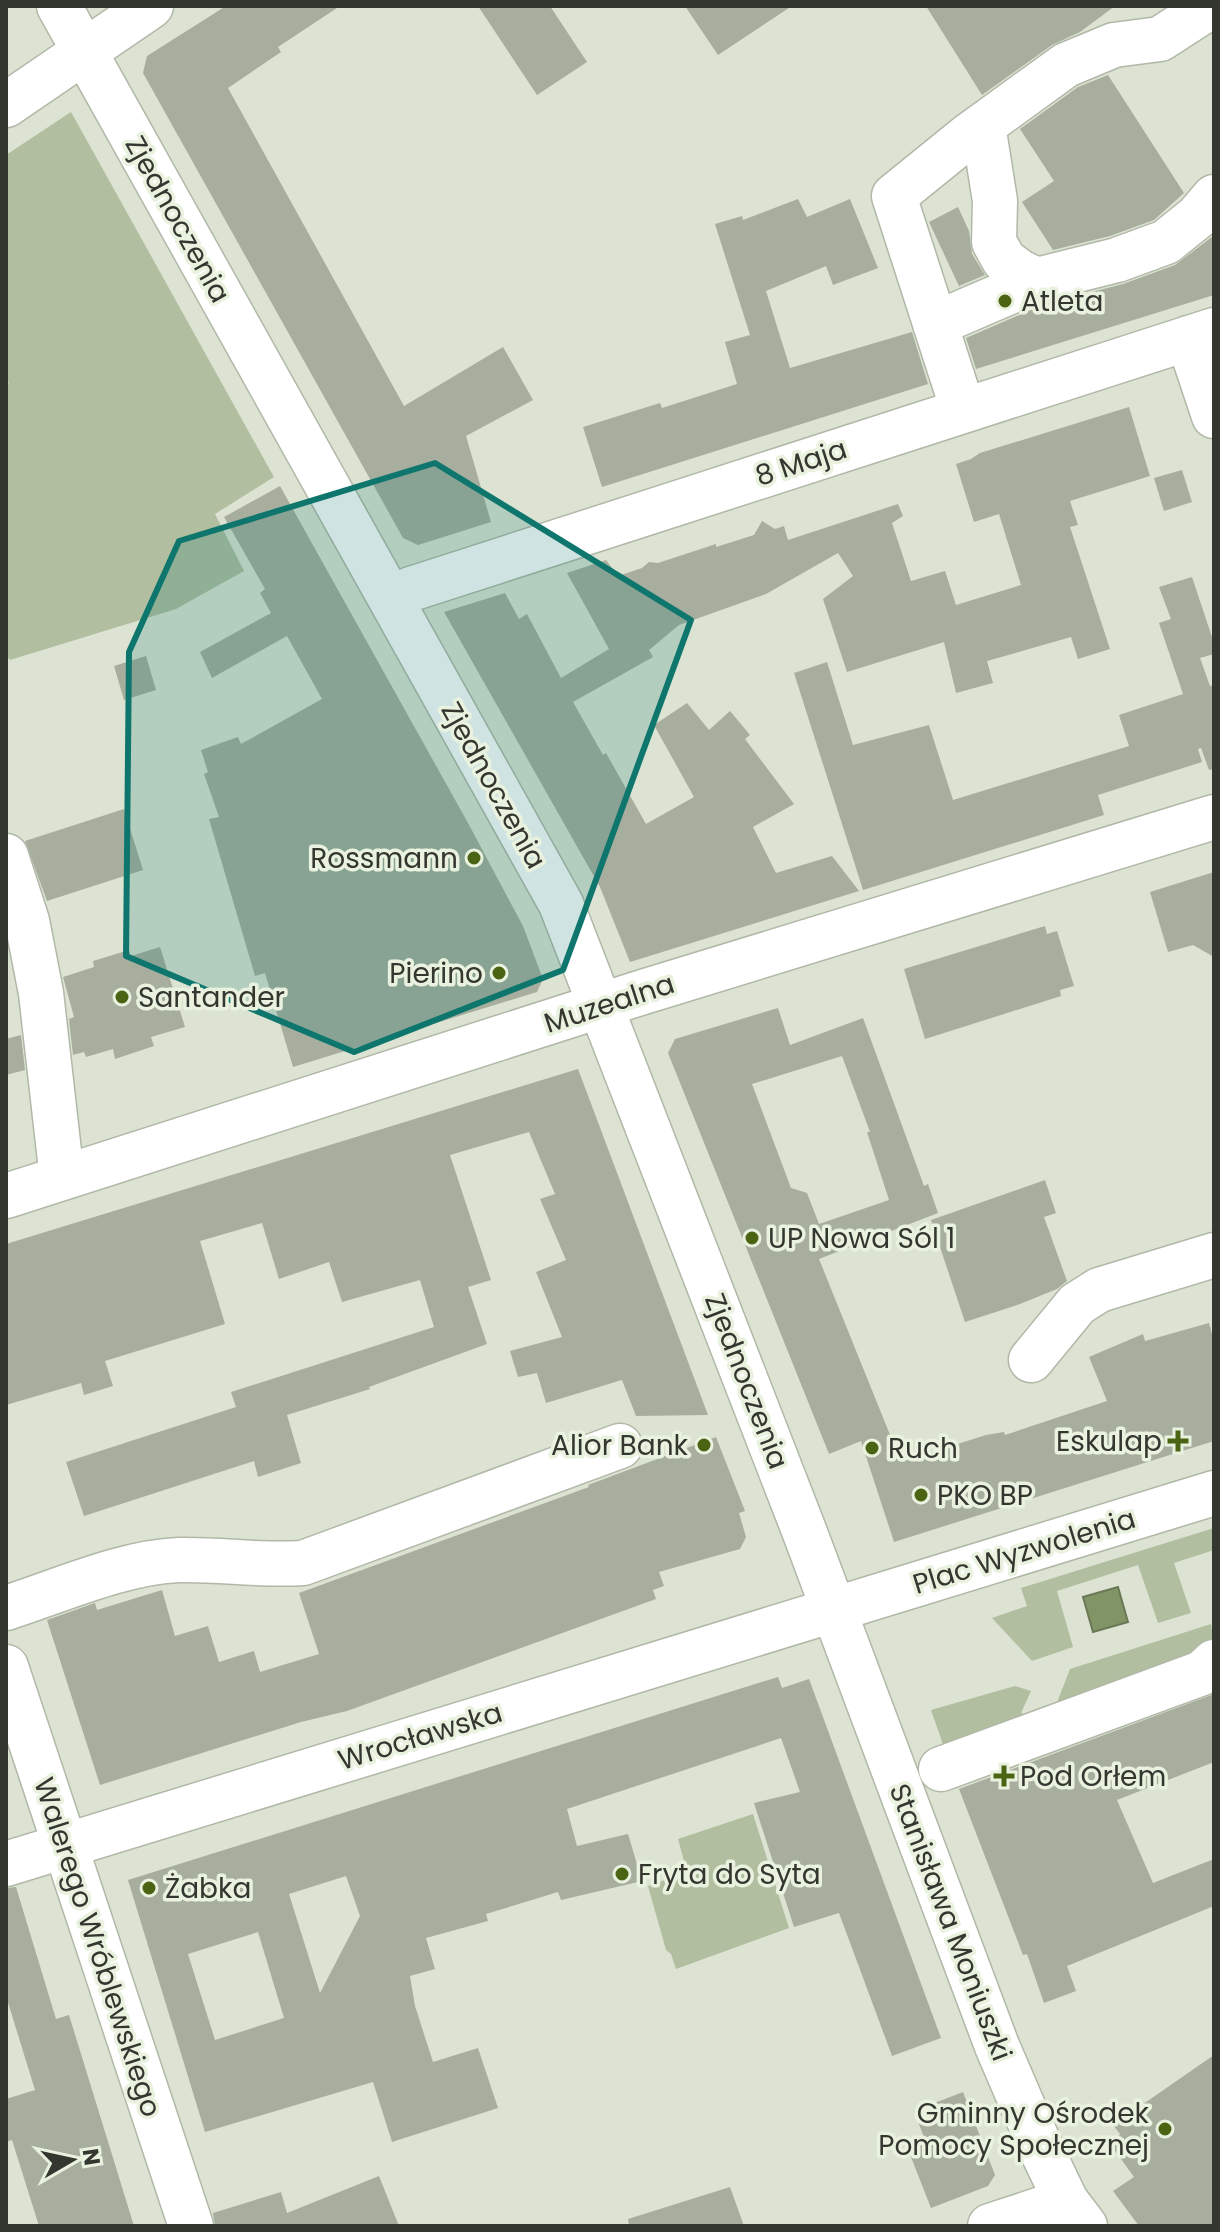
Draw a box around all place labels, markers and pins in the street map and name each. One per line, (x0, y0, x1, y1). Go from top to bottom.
place label: Atleta (1021, 282, 1103, 321)
marker: Atleta (996, 292, 1014, 310)
place label: Rossmann (310, 839, 458, 878)
marker: Rossmann (465, 849, 483, 867)
place label: Pierino (389, 954, 483, 993)
marker: Pierino (490, 964, 508, 982)
place label: Santander (138, 978, 285, 1017)
marker: Santander (113, 988, 131, 1006)
place label: UP Nowa Sól 1 (768, 1219, 955, 1258)
marker: UP Nowa Sól 1 (743, 1229, 761, 1247)
place label: Eskulap (1056, 1422, 1162, 1461)
place label: Alior Bank (551, 1426, 689, 1465)
place label: Ruch (888, 1429, 958, 1468)
marker: Eskulap (1169, 1432, 1187, 1450)
marker: Alior Bank (695, 1436, 713, 1454)
marker: Ruch (863, 1439, 881, 1457)
place label: PKO BP (937, 1476, 1033, 1515)
marker: PKO BP (912, 1486, 930, 1504)
place label: Pod Orłem (1020, 1757, 1166, 1796)
marker: Pod Orłem (995, 1767, 1013, 1785)
place label: Fryta do Syta (638, 1855, 821, 1894)
marker: Fryta do Syta (613, 1865, 631, 1883)
place label: Żabka (165, 1869, 251, 1908)
marker: Żabka (140, 1879, 158, 1897)
place label: Gminny Ośrodek Pomocy Społecznej (878, 2094, 1150, 2165)
marker: Gminny Ośrodek Pomocy Społecznej (1156, 2120, 1174, 2138)

